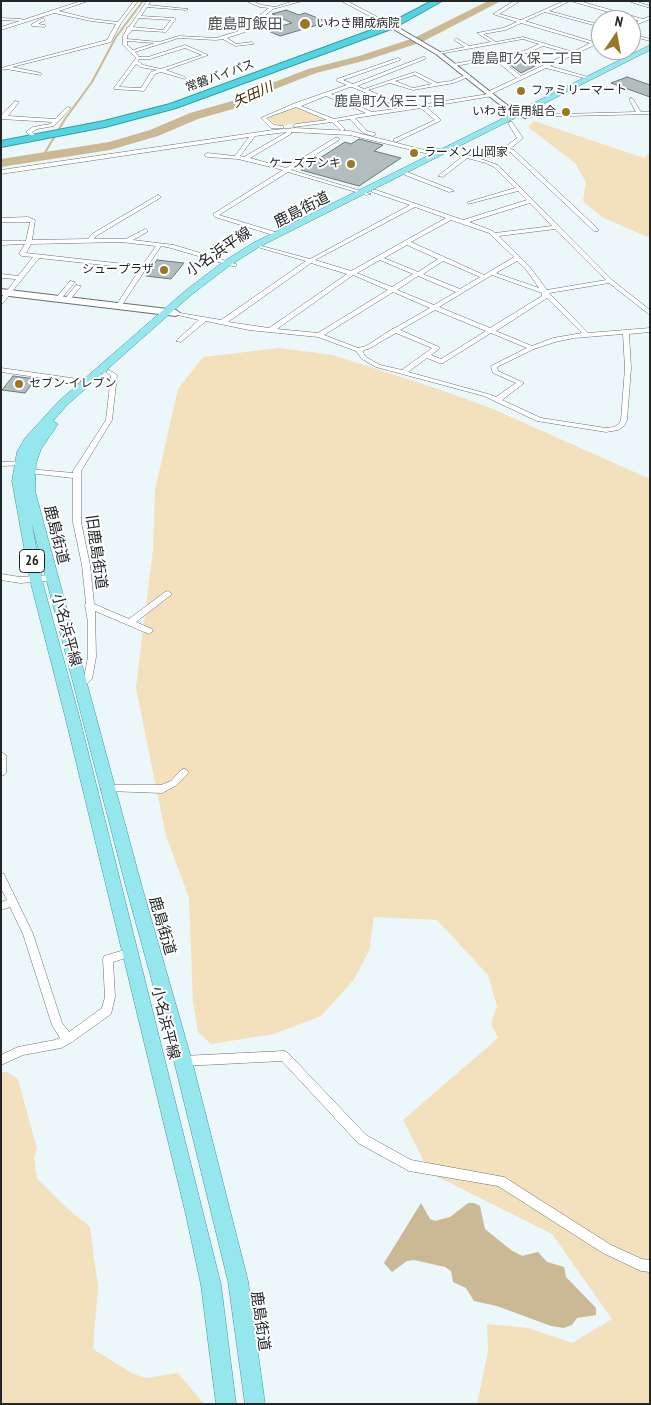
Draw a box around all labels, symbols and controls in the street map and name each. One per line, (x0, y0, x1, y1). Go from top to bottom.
north arrow (591, 10, 641, 60)
text: N (613, 12, 624, 31)
district label: 鹿島町飯田 (208, 16, 282, 34)
marker: いわき開成病院 (298, 17, 312, 31)
place label: いわき開成病院 (316, 17, 400, 31)
district label: 鹿島町久保二丁目 (471, 51, 583, 67)
street label: 常磐バイパス (184, 57, 256, 95)
water label: 矢田川 (230, 79, 276, 111)
place label: ファミリーマート (531, 84, 627, 98)
marker: ファミリーマート (515, 85, 527, 97)
district label: 鹿島町久保三丁目 (334, 94, 446, 110)
place label: いわき信用組合 (472, 105, 556, 119)
marker: いわき信用組合 (560, 106, 572, 118)
place label: ラーメン山岡家 (424, 146, 508, 160)
marker: ラーメン山岡家 (408, 147, 420, 159)
place label: ケーズデンキ (269, 157, 341, 171)
marker: ケーズデンキ (345, 158, 357, 170)
street label: 鹿島街道 (271, 188, 333, 232)
street label: 小名浜平線 (183, 224, 255, 280)
place label: シュープラザ (82, 263, 154, 277)
marker: シュープラザ (158, 264, 170, 276)
place label: セブン-イレブン (29, 377, 116, 391)
marker: セブン-イレブン (13, 378, 25, 390)
street label: 鹿島街道 (40, 504, 72, 566)
street label: 旧鹿島街道 (82, 514, 110, 590)
road number: 26 (20, 550, 44, 572)
street label: 小名浜平線 (48, 591, 84, 669)
street label: 鹿島街道 (145, 895, 179, 957)
street label: 小名浜平線 (147, 984, 183, 1062)
street label: 鹿島街道 (247, 1290, 273, 1352)

